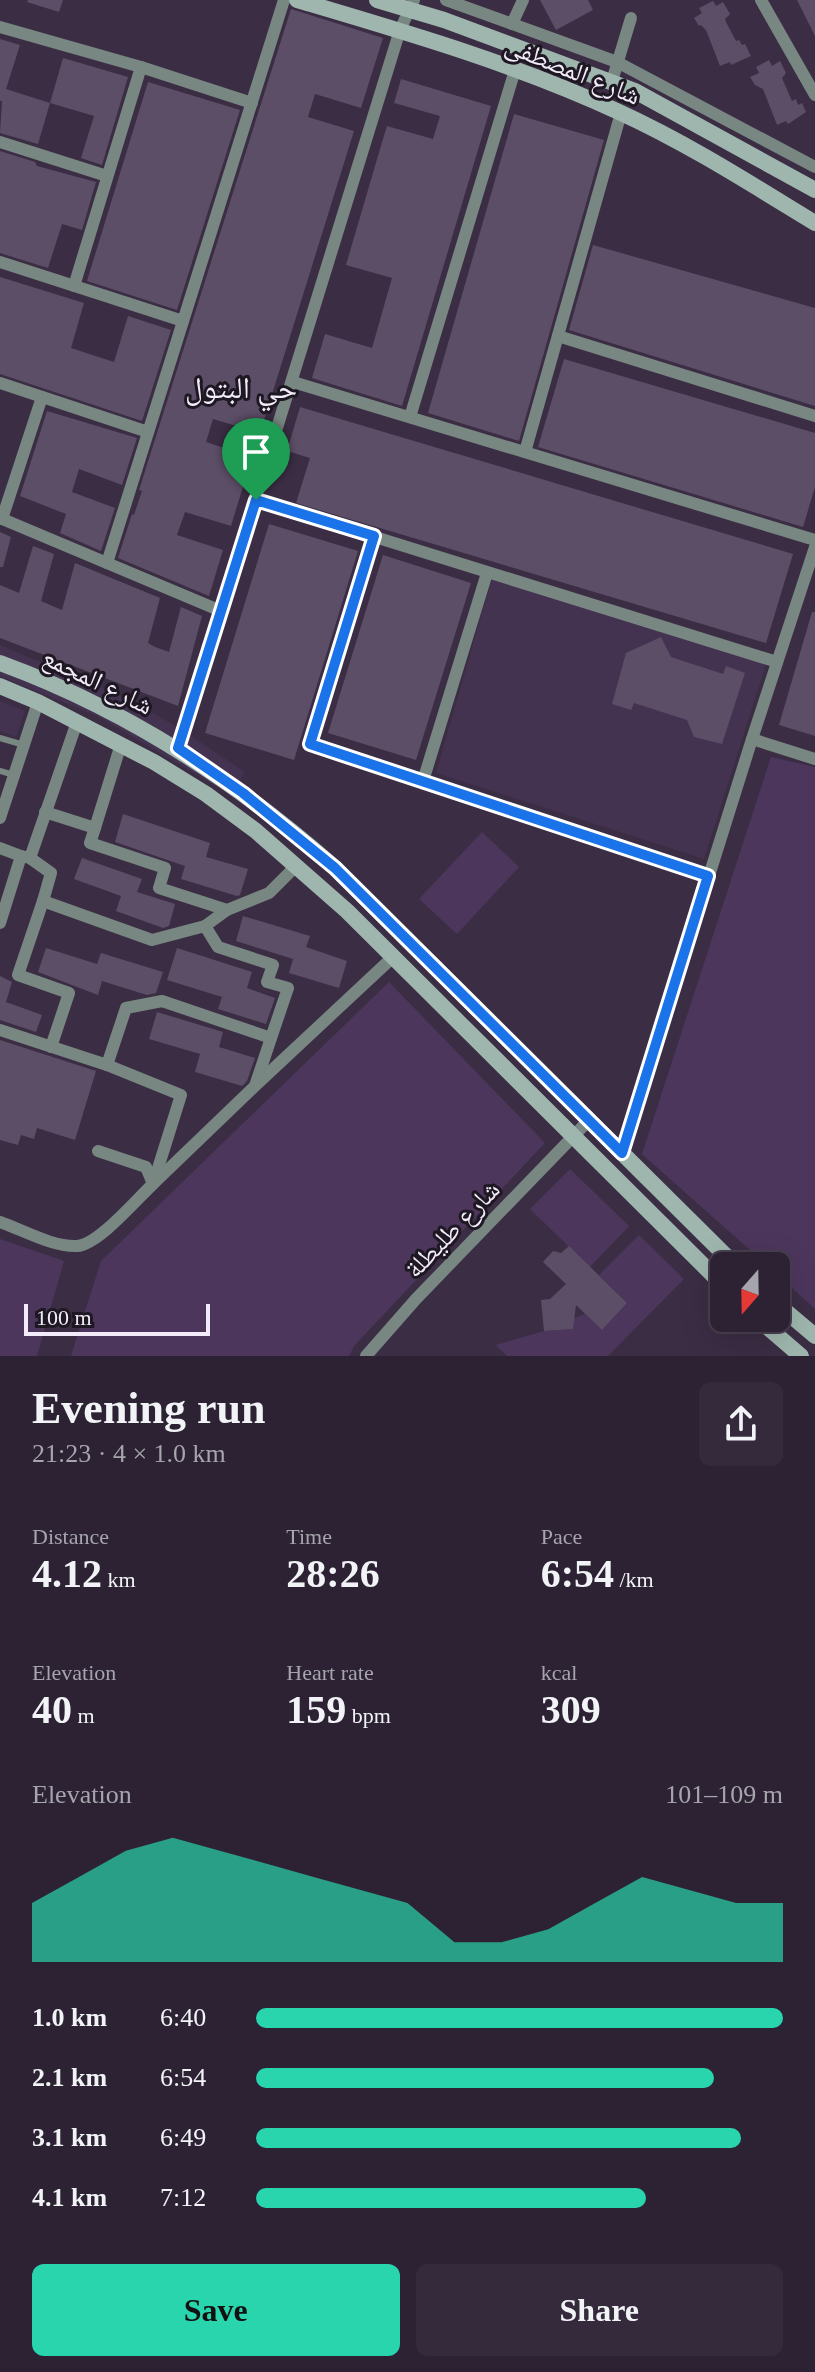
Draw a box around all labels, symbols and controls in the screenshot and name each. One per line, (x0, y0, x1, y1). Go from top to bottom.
street label: شارع المصطفى (501, 30, 644, 112)
district label: حي البتول (185, 371, 297, 412)
pin (222, 418, 290, 500)
icon: arrive (234, 430, 278, 474)
street label: شارع المجمع (37, 642, 158, 722)
street label: شارع طليطلة (399, 1175, 506, 1284)
north arrow (710, 1252, 790, 1332)
map controls (710, 1252, 790, 1332)
scale bar (24, 1300, 210, 1336)
text: 100 m (36, 1305, 92, 1330)
button: share (699, 1382, 783, 1466)
text: Evening run (32, 1384, 266, 1433)
text: 21:23 · 4 × 1.0 km (32, 1439, 226, 1468)
text: Distance (32, 1524, 109, 1549)
text: Time (286, 1524, 332, 1549)
text: Pace (541, 1524, 582, 1549)
text: 4.12 (32, 1551, 102, 1596)
text: 28:26 (286, 1551, 380, 1596)
text: 6:54 (541, 1551, 614, 1596)
text: km (102, 1567, 136, 1592)
text: /km (614, 1567, 654, 1592)
text: Elevation (32, 1660, 116, 1685)
text: Heart rate (286, 1660, 374, 1685)
text: kcal (541, 1660, 577, 1685)
text: 40 (32, 1687, 72, 1732)
text: 159 (286, 1687, 346, 1732)
text: 309 (541, 1687, 601, 1732)
text: m (72, 1703, 95, 1728)
text: bpm (346, 1703, 391, 1728)
text: Elevation (32, 1780, 132, 1809)
text: 101–109 m (665, 1780, 783, 1809)
text: 1.0 km (32, 2003, 107, 2032)
text: 6:40 (160, 2003, 206, 2032)
text: 2.1 km (32, 2063, 107, 2092)
text: 6:54 (160, 2063, 206, 2092)
text: 3.1 km (32, 2123, 107, 2152)
text: 6:49 (160, 2123, 206, 2152)
text: 4.1 km (32, 2183, 107, 2212)
text: 7:12 (160, 2183, 206, 2212)
button: Save (32, 2264, 400, 2356)
button: Share (416, 2264, 783, 2356)

